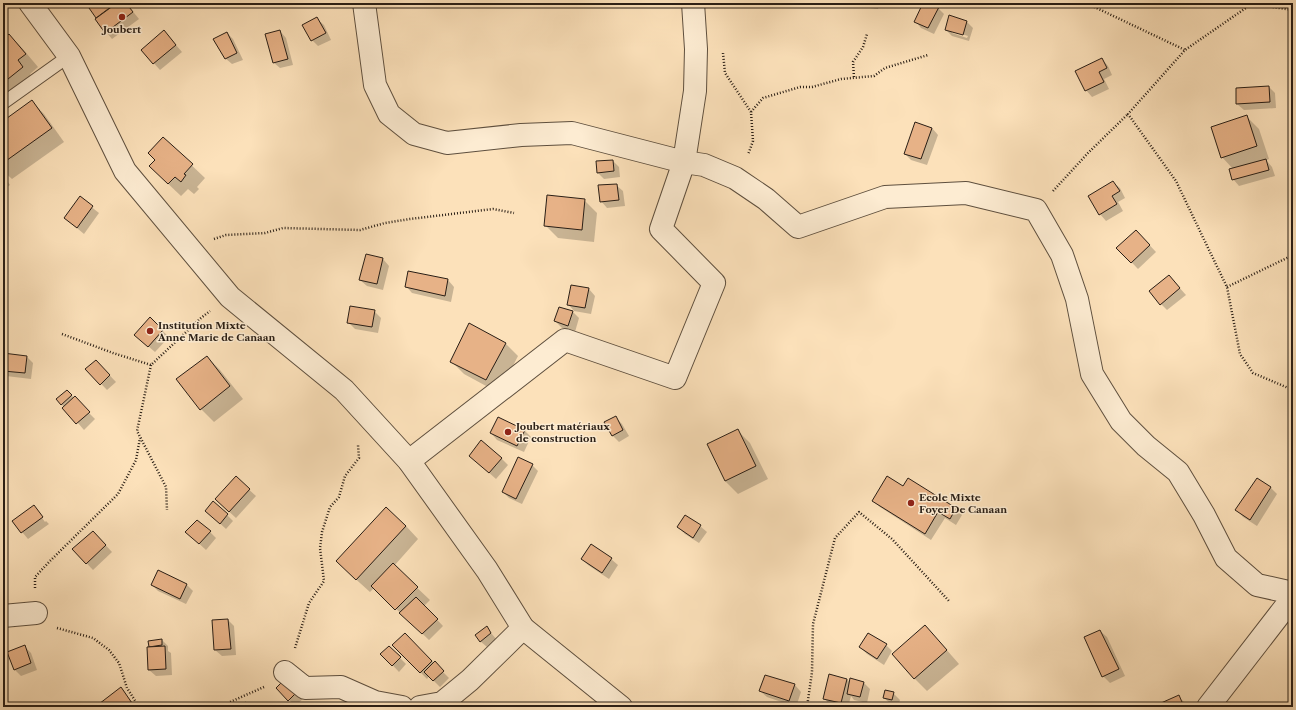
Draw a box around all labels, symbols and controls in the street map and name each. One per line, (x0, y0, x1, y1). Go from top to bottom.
marker: Joubert (117, 12, 127, 22)
place label: Joubert (101, 23, 141, 36)
place label: Institution Mixte Anne Marie de Canaan (157, 319, 276, 344)
marker: Institution Mixte Anne Marie de Canaan (145, 326, 155, 336)
place label: Joubert matériaux de construction (514, 420, 610, 445)
marker: Joubert matériaux de construction (503, 427, 513, 437)
place label: Ecole Mixte Foyer De Canaan (919, 491, 1007, 516)
marker: Ecole Mixte Foyer De Canaan (906, 498, 916, 508)

